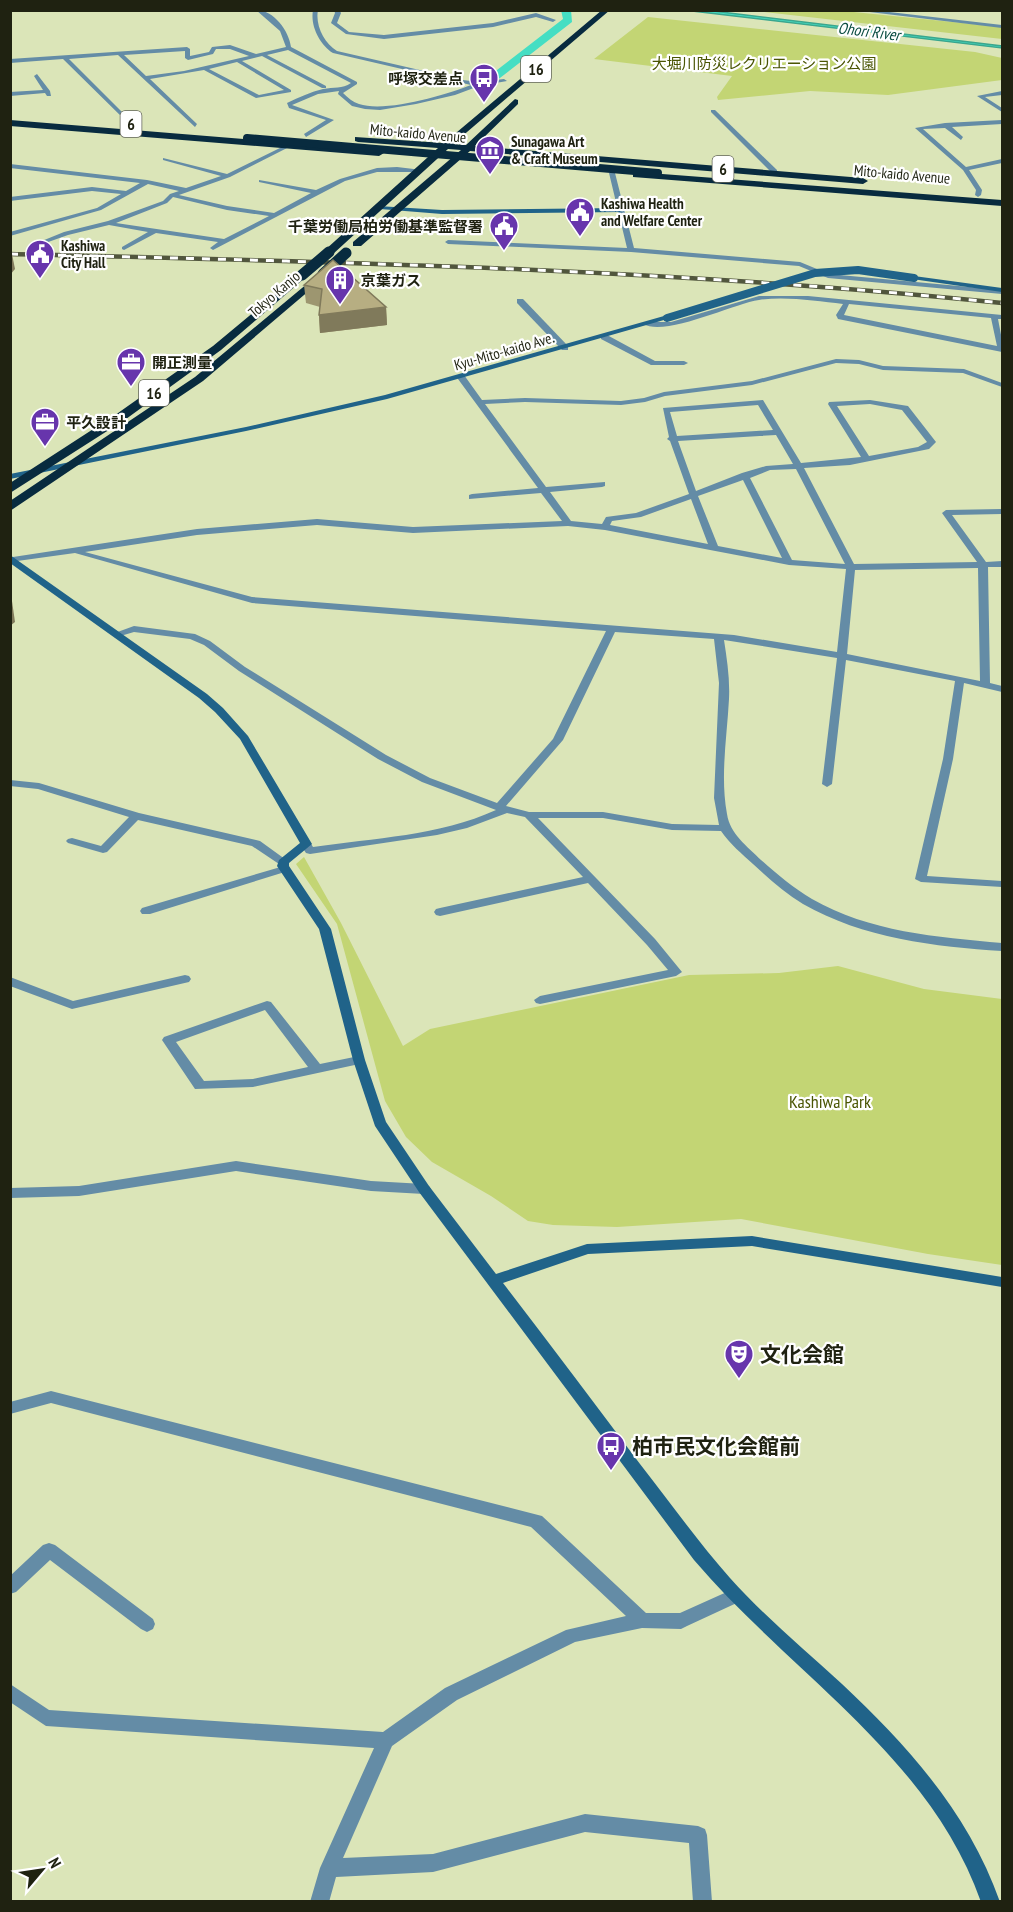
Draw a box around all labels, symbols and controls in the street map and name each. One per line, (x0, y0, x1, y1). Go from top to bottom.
water label: Ohori River (837, 17, 904, 45)
park label: 大堀川防災レクリエーション公園 (652, 54, 876, 73)
road number: 16 (521, 56, 551, 82)
bus stop icon: 呼塚交差点 (468, 62, 500, 104)
place label: 呼塚交差点 (388, 69, 463, 88)
road number: 6 (120, 111, 142, 137)
street label: Mito-kaido Avenue (369, 119, 467, 147)
place label: Sunagawa Art & Craft Museum (511, 132, 598, 168)
museum icon: Sunagawa Art & Craft Museum (474, 134, 506, 176)
road number: 6 (712, 156, 734, 182)
street label: Mito-kaido Avenue (853, 160, 951, 188)
place label: Kashiwa Health and Welfare Center (601, 194, 703, 230)
public building icon: Kashiwa Health and Welfare Center (564, 196, 596, 238)
public building icon: 千葉労働局柏労働基準監督署 (488, 210, 520, 252)
place label: 千葉労働局柏労働基準監督署 (288, 217, 483, 236)
place label: Kashiwa City Hall (61, 236, 106, 272)
public building icon: Kashiwa City Hall (24, 238, 56, 280)
building icon: 京葉ガス (324, 264, 356, 306)
street label: Tokyo Kanjo (244, 266, 304, 322)
place label: 京葉ガス (361, 271, 421, 290)
street label: Kyu-Mito-kaido Ave. (452, 328, 556, 374)
office icon: 開正測量 (115, 346, 147, 388)
place label: 開正測量 (152, 353, 212, 372)
road number: 16 (139, 380, 169, 406)
office icon: 平久設計 (29, 406, 61, 448)
place label: 平久設計 (66, 413, 126, 432)
park label: Kashiwa Park (789, 1090, 871, 1113)
theatre icon: 文化会館 (723, 1338, 755, 1380)
place label: 文化会館 (760, 1341, 844, 1368)
bus stop icon: 柏市民文化会館前 (595, 1430, 627, 1472)
place label: 柏市民文化会館前 (632, 1433, 800, 1460)
north arrow (12, 1840, 72, 1900)
text: N (44, 1854, 66, 1871)

